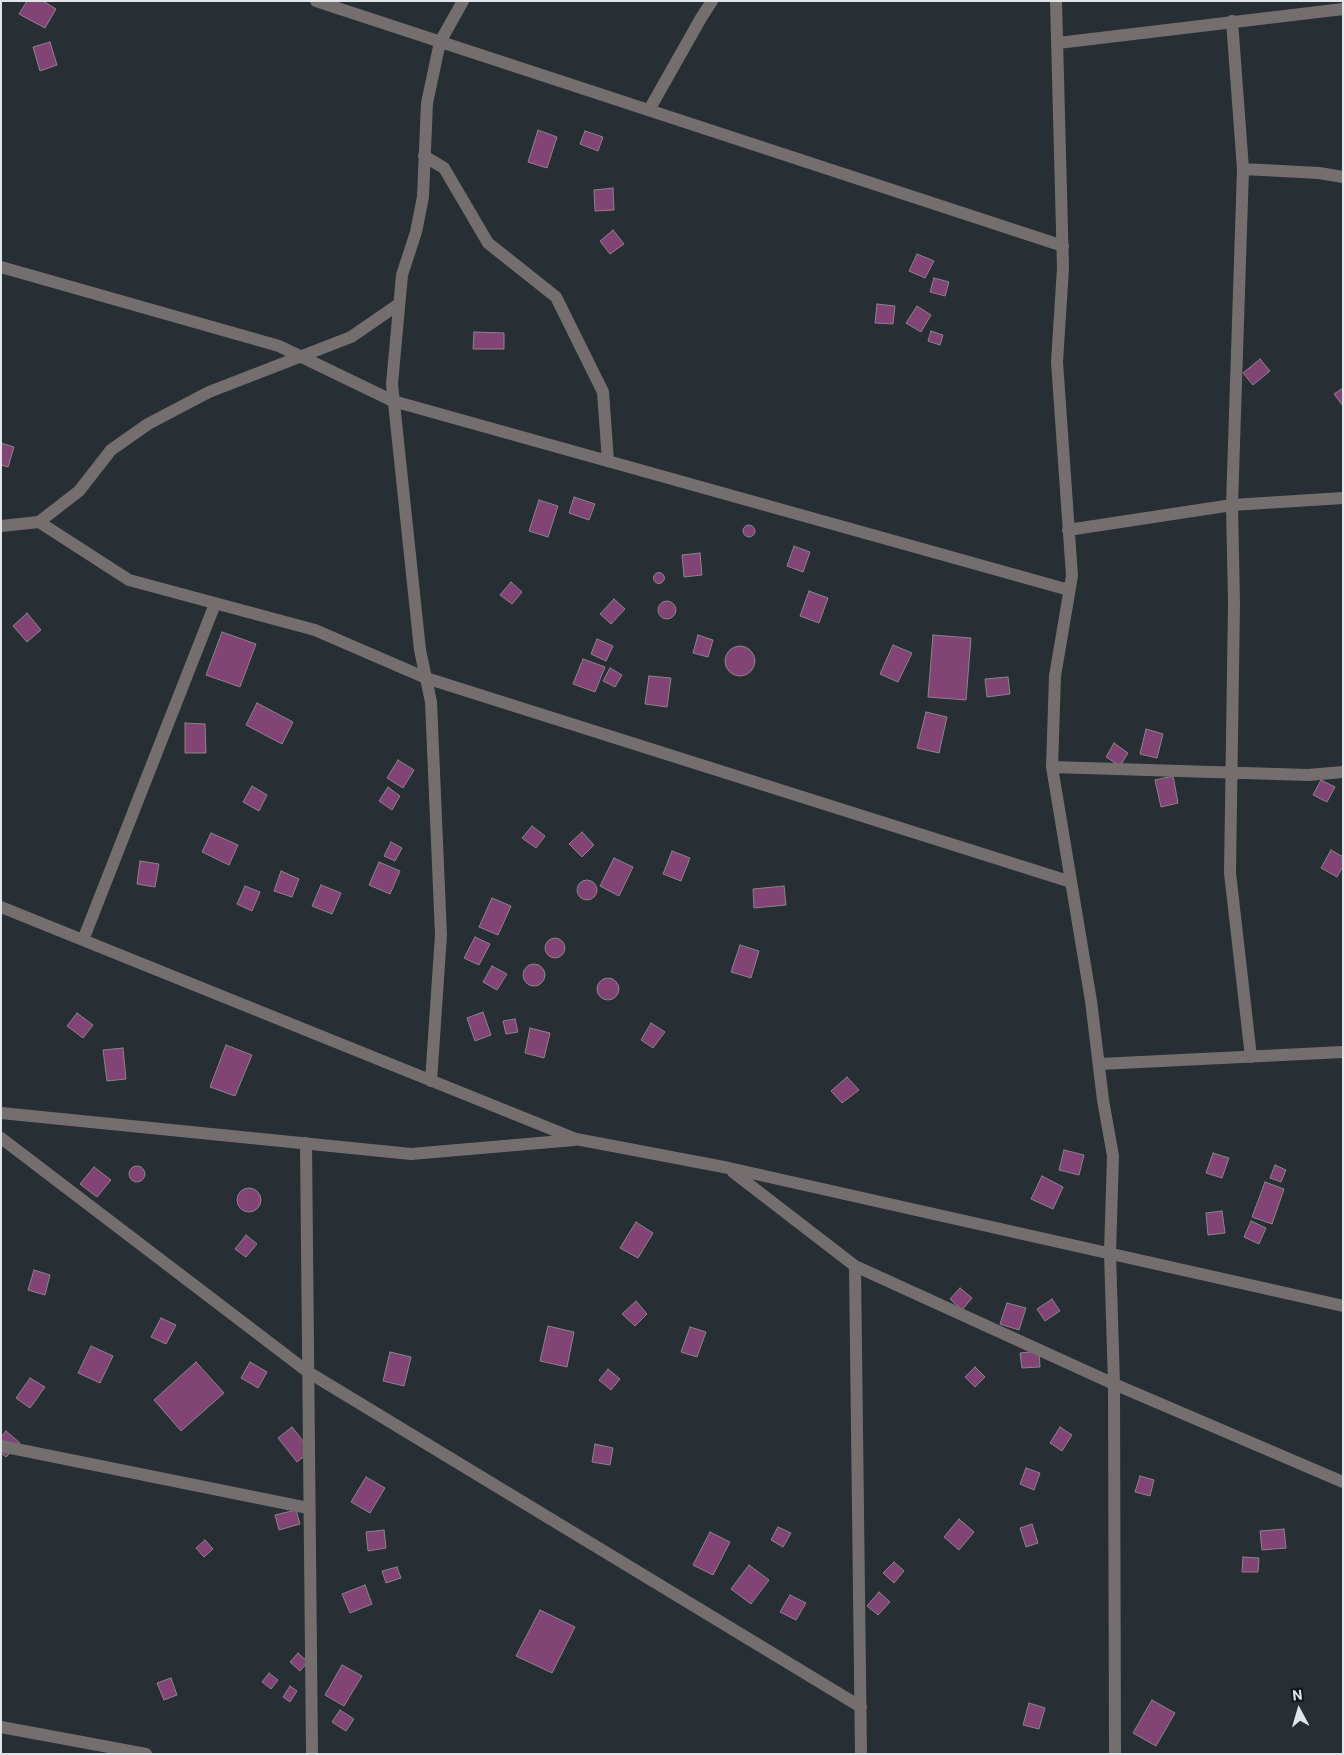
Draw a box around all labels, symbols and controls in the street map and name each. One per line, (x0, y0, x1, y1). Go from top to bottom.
north arrow (1274, 1685, 1324, 1735)
text: N (1292, 1687, 1303, 1704)

